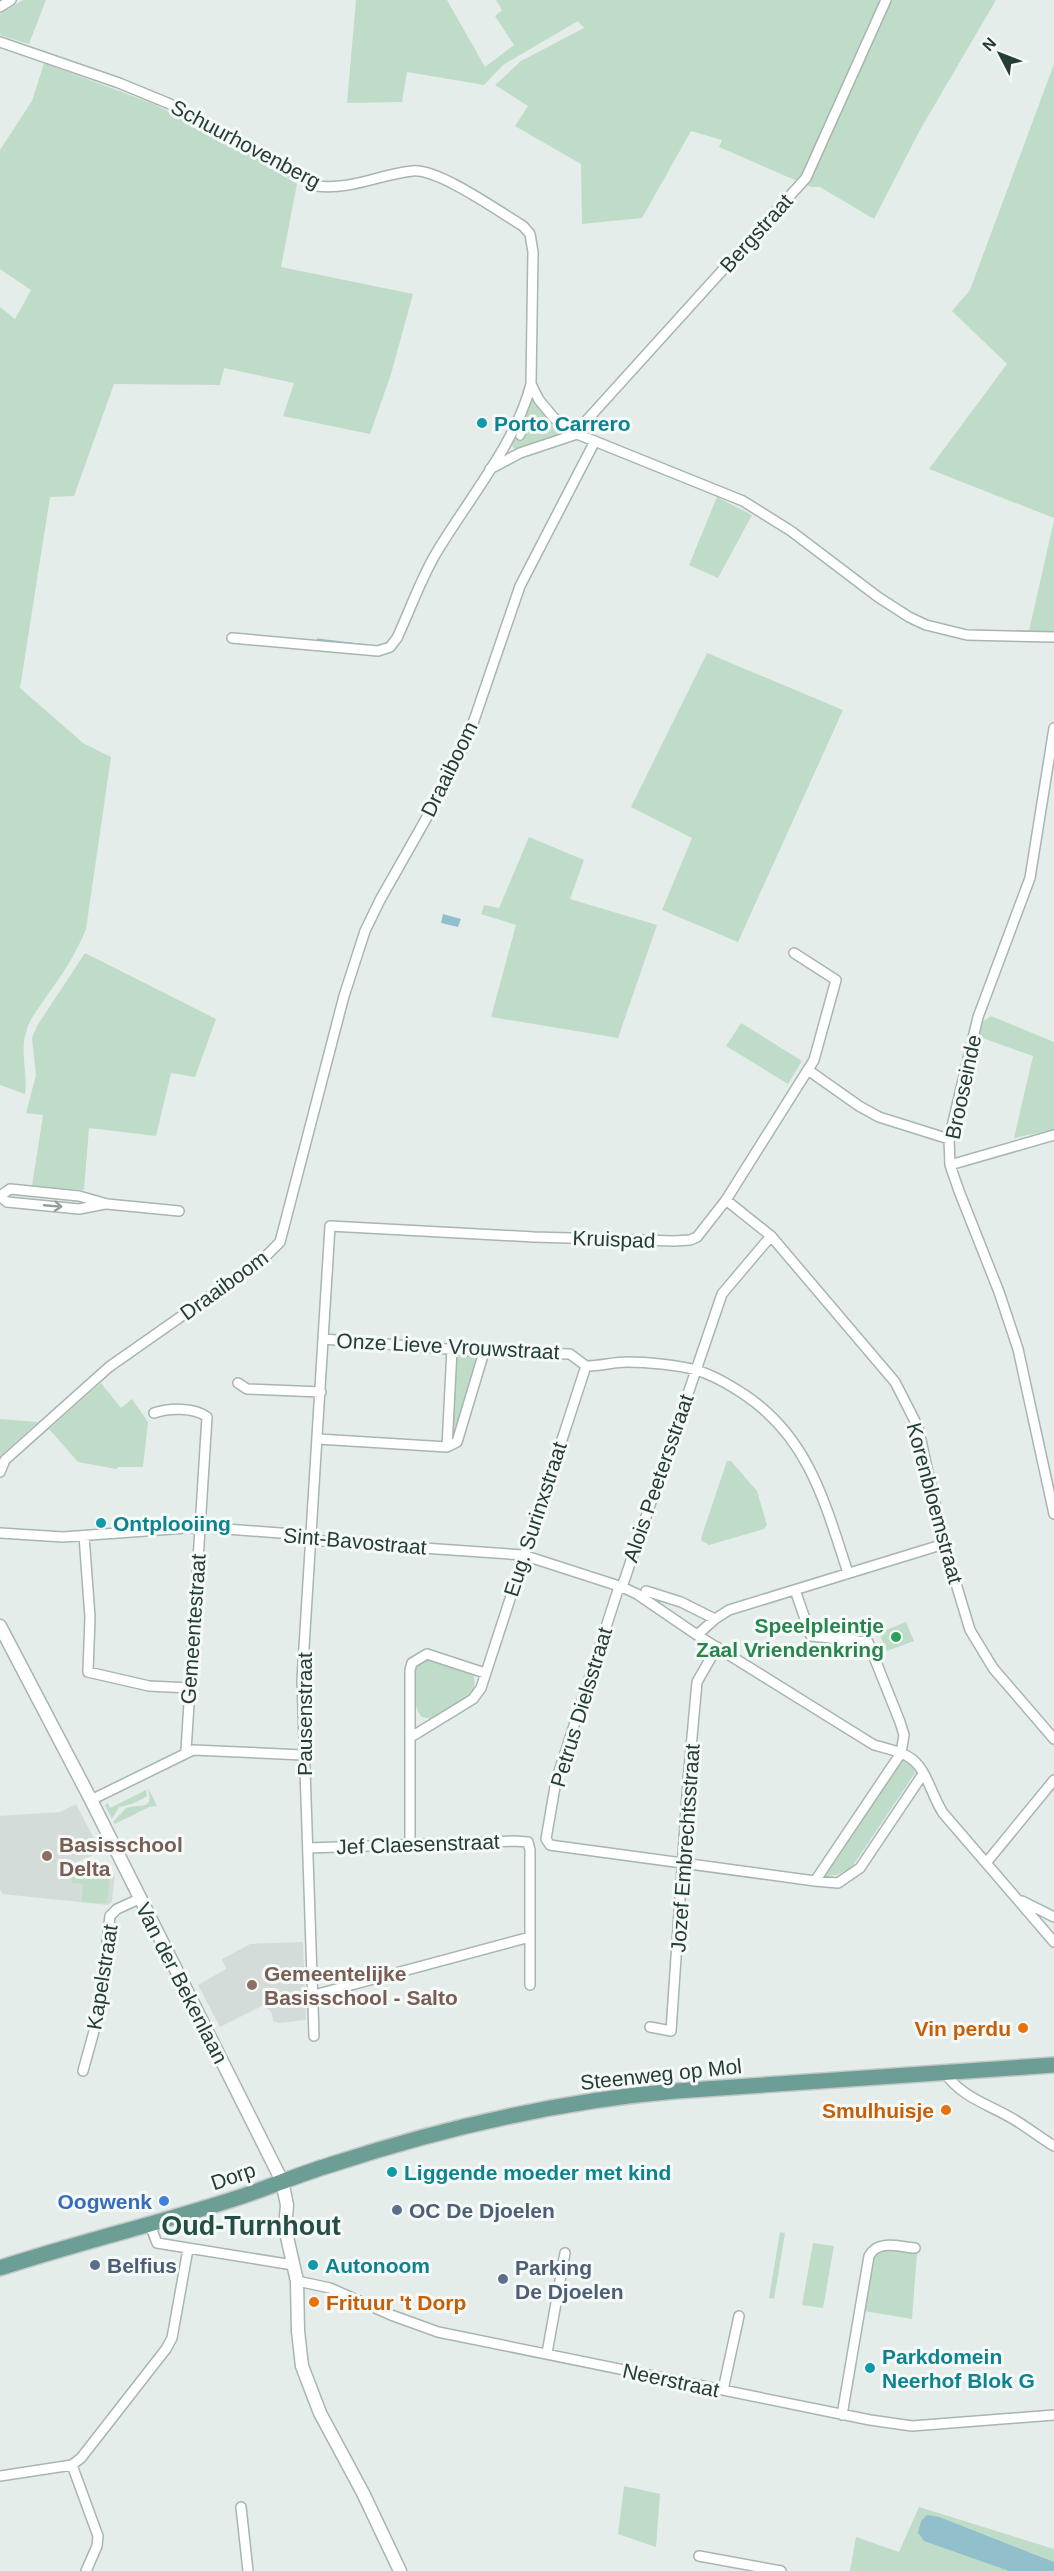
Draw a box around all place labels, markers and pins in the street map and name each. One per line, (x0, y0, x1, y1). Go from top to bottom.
place label: Porto Carrero (494, 412, 631, 435)
marker: Porto Carrero (475, 416, 489, 430)
place label: Ontplooiing (113, 1512, 231, 1535)
marker: Ontplooiing (94, 1516, 108, 1530)
place label: Speelpleintje Zaal Vriendenkring (696, 1614, 884, 1661)
marker: Speelpleintje Zaal Vriendenkring (889, 1630, 903, 1644)
place label: Basisschool Delta (59, 1833, 183, 1880)
marker: Basisschool Delta (40, 1849, 54, 1863)
place label: Gemeentelijke Basisschool - Salto (264, 1962, 458, 2009)
marker: Gemeentelijke Basisschool - Salto (245, 1978, 259, 1992)
place label: Vin perdu (915, 2017, 1011, 2040)
marker: Vin perdu (1016, 2021, 1030, 2035)
place label: Smulhuisje (822, 2099, 934, 2122)
marker: Smulhuisje (939, 2103, 953, 2117)
place label: Liggende moeder met kind (404, 2161, 671, 2184)
marker: Liggende moeder met kind (385, 2165, 399, 2179)
place label: Oogwenk (57, 2190, 152, 2213)
marker: Oogwenk (157, 2194, 171, 2208)
place label: OC De Djoelen (409, 2199, 555, 2222)
marker: OC De Djoelen (390, 2203, 404, 2217)
place label: Belfius (107, 2254, 177, 2277)
place label: Autonoom (325, 2254, 430, 2277)
place label: Parking De Djoelen (515, 2256, 624, 2303)
marker: Belfius (88, 2258, 102, 2272)
marker: Autonoom (306, 2258, 320, 2272)
marker: Parking De Djoelen (496, 2272, 510, 2286)
place label: Frituur 't Dorp (326, 2291, 466, 2314)
marker: Frituur 't Dorp (307, 2295, 321, 2309)
place label: Parkdomein Neerhof Blok G (882, 2345, 1035, 2392)
marker: Parkdomein Neerhof Blok G (863, 2361, 877, 2375)

